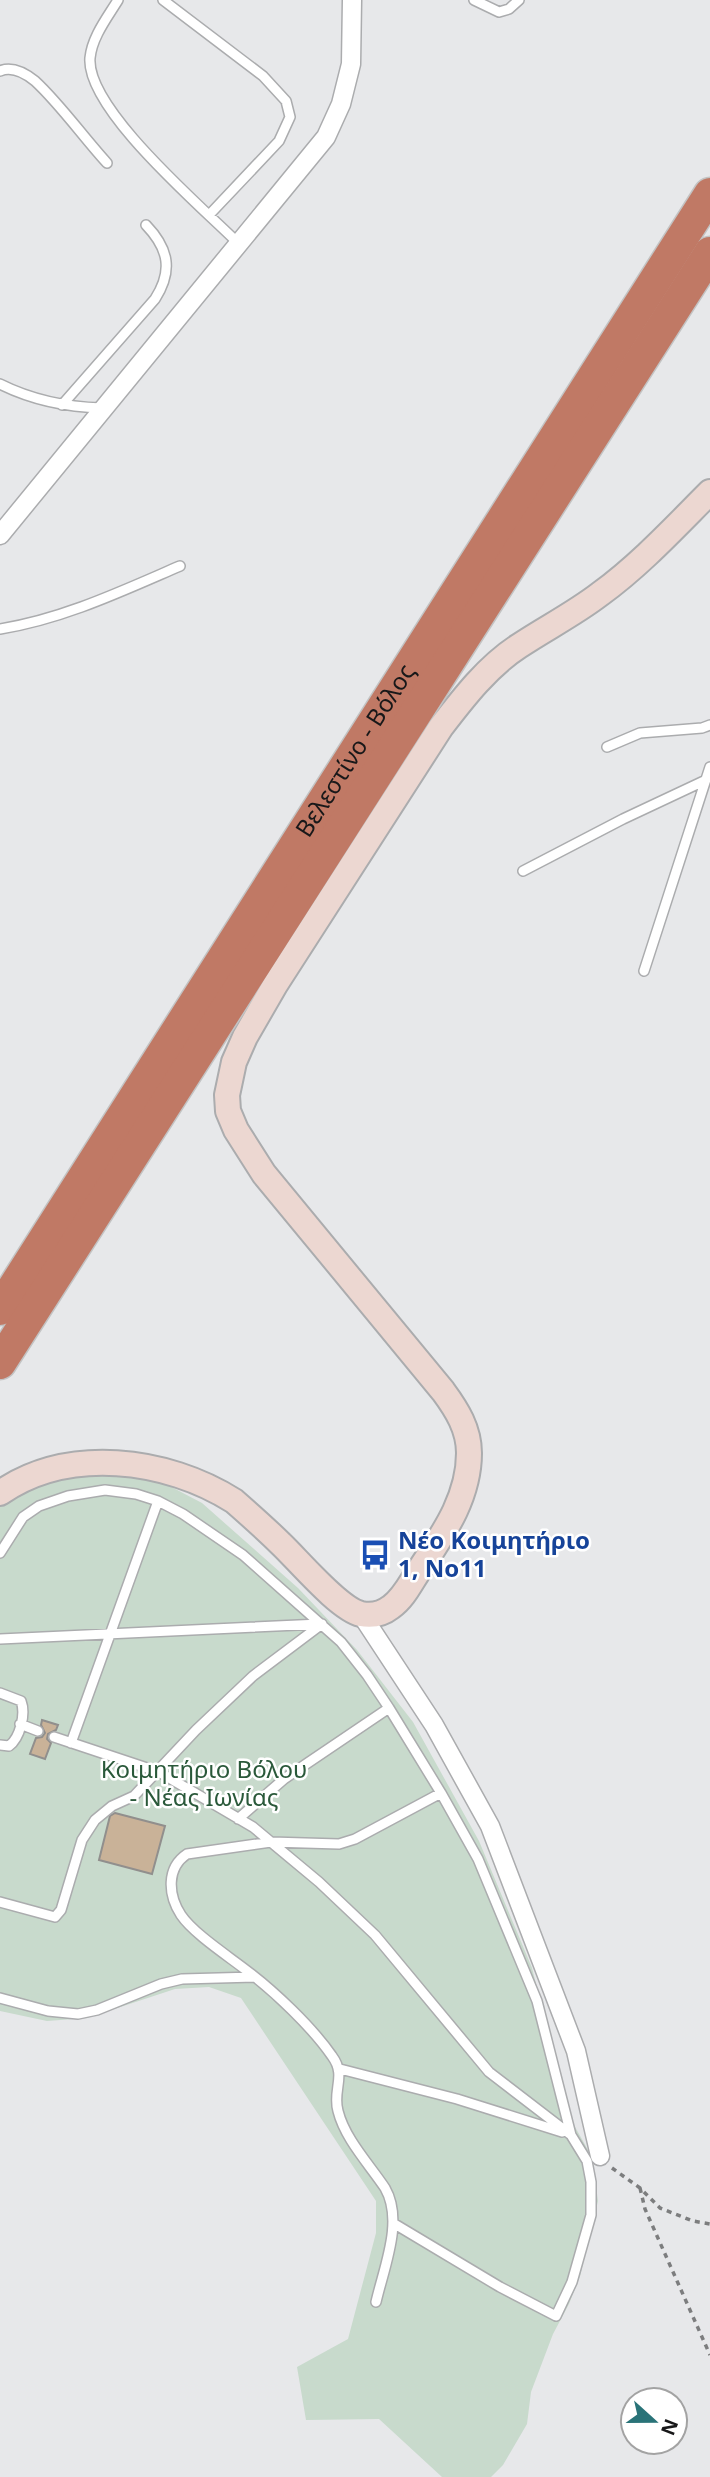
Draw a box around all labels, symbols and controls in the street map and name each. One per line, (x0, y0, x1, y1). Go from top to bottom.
street label: Βελεστίνο - Βόλος (287, 657, 422, 843)
place label: Νέο Κοιμητήριο 1, Νο11 (398, 1523, 590, 1584)
bus stop icon: Νέο Κοιμητήριο 1, Νο11 (358, 1538, 392, 1572)
park label: Κοιμητήριο Βόλου - Νέας Ιωνίας (101, 1752, 307, 1813)
north arrow (619, 2386, 689, 2456)
text: N (655, 2415, 685, 2439)

